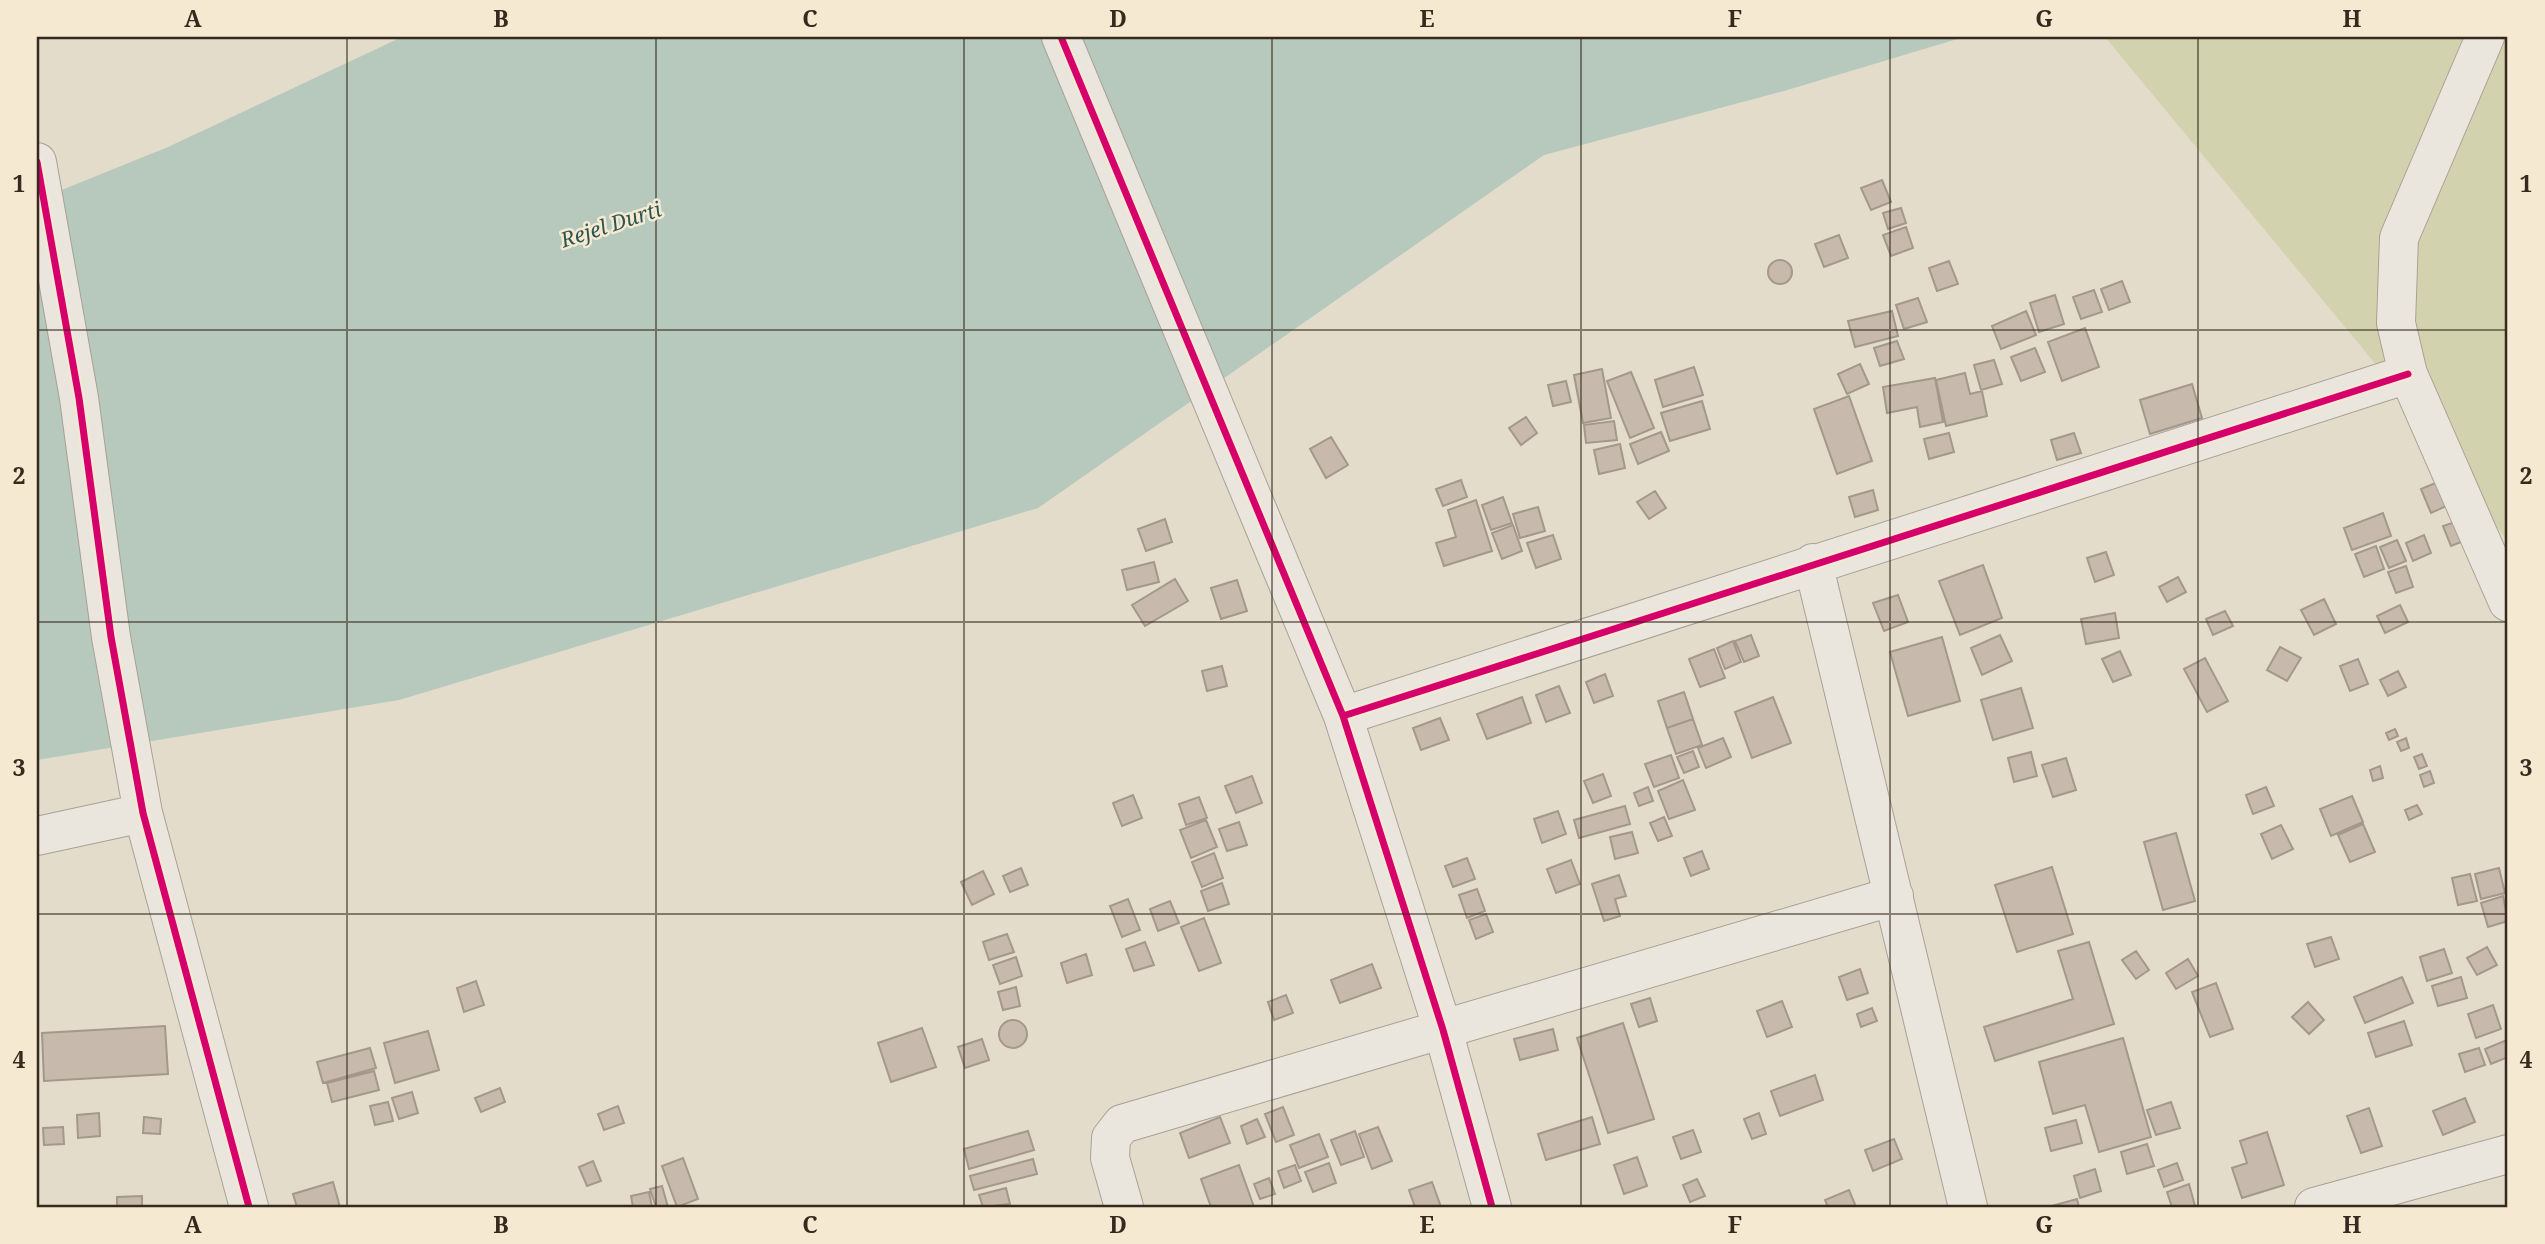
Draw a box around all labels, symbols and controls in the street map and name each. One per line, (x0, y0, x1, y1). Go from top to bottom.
text: A (184, 2, 202, 34)
text: B (493, 2, 509, 34)
text: C (802, 2, 818, 34)
text: D (1109, 2, 1127, 34)
text: E (1419, 2, 1435, 34)
text: F (1728, 2, 1742, 34)
text: G (2035, 2, 2053, 34)
text: H (2343, 2, 2362, 34)
text: 1 (13, 167, 26, 199)
text: 1 (2520, 167, 2533, 199)
water label: Rejel Durti (556, 194, 665, 254)
text: 2 (13, 459, 26, 491)
text: 2 (2520, 459, 2533, 491)
text: 3 (13, 751, 26, 783)
text: 3 (2520, 751, 2533, 783)
text: 4 (13, 1043, 26, 1075)
text: 4 (2520, 1043, 2533, 1075)
text: A (184, 1208, 202, 1240)
text: B (493, 1208, 509, 1240)
text: C (802, 1208, 818, 1240)
text: D (1109, 1208, 1127, 1240)
text: E (1419, 1208, 1435, 1240)
text: F (1728, 1208, 1742, 1240)
text: G (2035, 1208, 2053, 1240)
text: H (2343, 1208, 2362, 1240)

